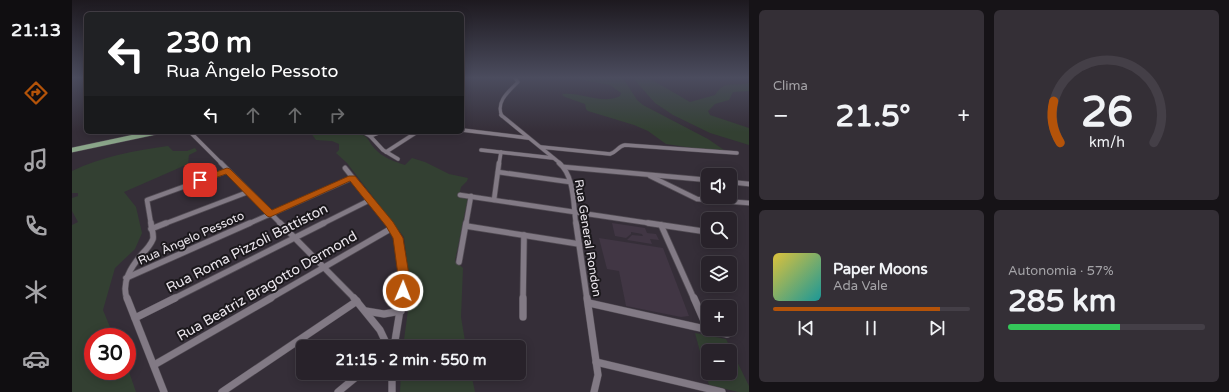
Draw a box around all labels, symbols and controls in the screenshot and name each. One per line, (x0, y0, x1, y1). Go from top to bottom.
text: 21:13 (11, 19, 61, 41)
text: 230 m (166, 26, 252, 60)
icon: left (100, 28, 152, 80)
text: Rua Ângelo Pessoto (166, 60, 338, 82)
text: Clima (773, 78, 808, 94)
icon: directions (22, 79, 50, 107)
text: 26 (1080, 88, 1133, 138)
text: 21.5° (836, 98, 911, 135)
text: − (773, 103, 789, 129)
text: + (958, 103, 970, 129)
icon: left (200, 104, 222, 126)
icon: ahead (242, 104, 264, 126)
icon: ahead (284, 104, 306, 126)
icon: right (326, 104, 348, 126)
text: km/h (1089, 134, 1124, 151)
icon: music (22, 146, 50, 174)
pin (183, 163, 217, 197)
map controls (701, 168, 737, 380)
button: sound (701, 168, 737, 204)
icon: arrive (189, 169, 211, 191)
street label: Rua General Rondon (572, 178, 604, 298)
street label: Rua Roma Pizzoli Battiston (163, 200, 331, 296)
street label: Rua Ângelo Pessoto (136, 208, 246, 268)
icon: phone (22, 212, 50, 240)
button: search (701, 212, 737, 248)
street label: Rua Beatriz Bragotto Dermond (174, 227, 360, 345)
button: layers (701, 256, 737, 292)
text: Paper Moons (833, 260, 928, 278)
text: Autonomia · 57% (1008, 263, 1114, 279)
position arrow (382, 270, 424, 312)
icon: climate (22, 278, 50, 306)
text: Ada Vale (833, 278, 888, 294)
text: 285 km (1008, 283, 1116, 320)
button: + (701, 300, 737, 336)
icon: previous (795, 317, 817, 339)
icon: pause (860, 317, 882, 339)
icon: next (926, 317, 948, 339)
speed limit sign: 30 (84, 328, 136, 380)
button: − (701, 344, 737, 380)
icon: car (22, 345, 50, 373)
text: 21:15 · 2 min · 550 m (336, 351, 486, 369)

